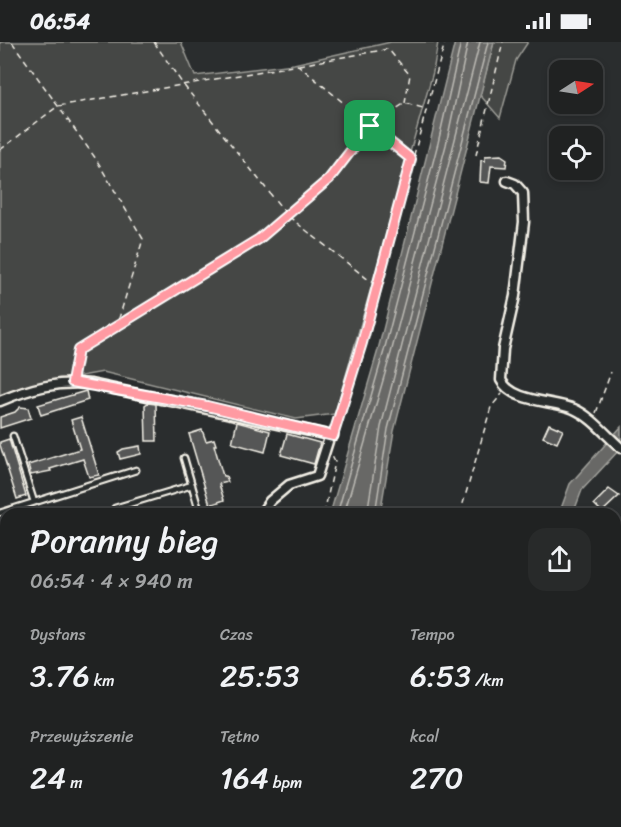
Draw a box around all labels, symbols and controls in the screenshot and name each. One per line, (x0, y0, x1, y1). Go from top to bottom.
text: 06:54 (30, 2, 90, 41)
north arrow (549, 60, 603, 114)
map controls (549, 60, 603, 180)
pin (344, 100, 395, 151)
icon: arrive (353, 109, 386, 142)
button: locate (549, 126, 603, 180)
text: Poranny bieg (30, 512, 219, 570)
button: share (528, 528, 591, 591)
text: 06:54 · 4 × 940 m (30, 564, 193, 599)
text: Dystans (30, 620, 86, 649)
text: Czas (220, 620, 253, 649)
text: Tempo (410, 620, 455, 649)
text: 3.76 (30, 649, 90, 703)
text: 25:53 (220, 649, 300, 703)
text: 6:53 (410, 649, 471, 703)
text: km (90, 666, 115, 695)
text: /km (471, 666, 504, 695)
text: Przewyższenie (30, 722, 134, 751)
text: Tętno (220, 722, 259, 751)
text: kcal (410, 722, 439, 751)
text: 24 (30, 751, 66, 805)
text: 164 (220, 751, 269, 805)
text: 270 (410, 751, 463, 805)
text: m (66, 768, 83, 797)
text: bpm (269, 768, 302, 797)

